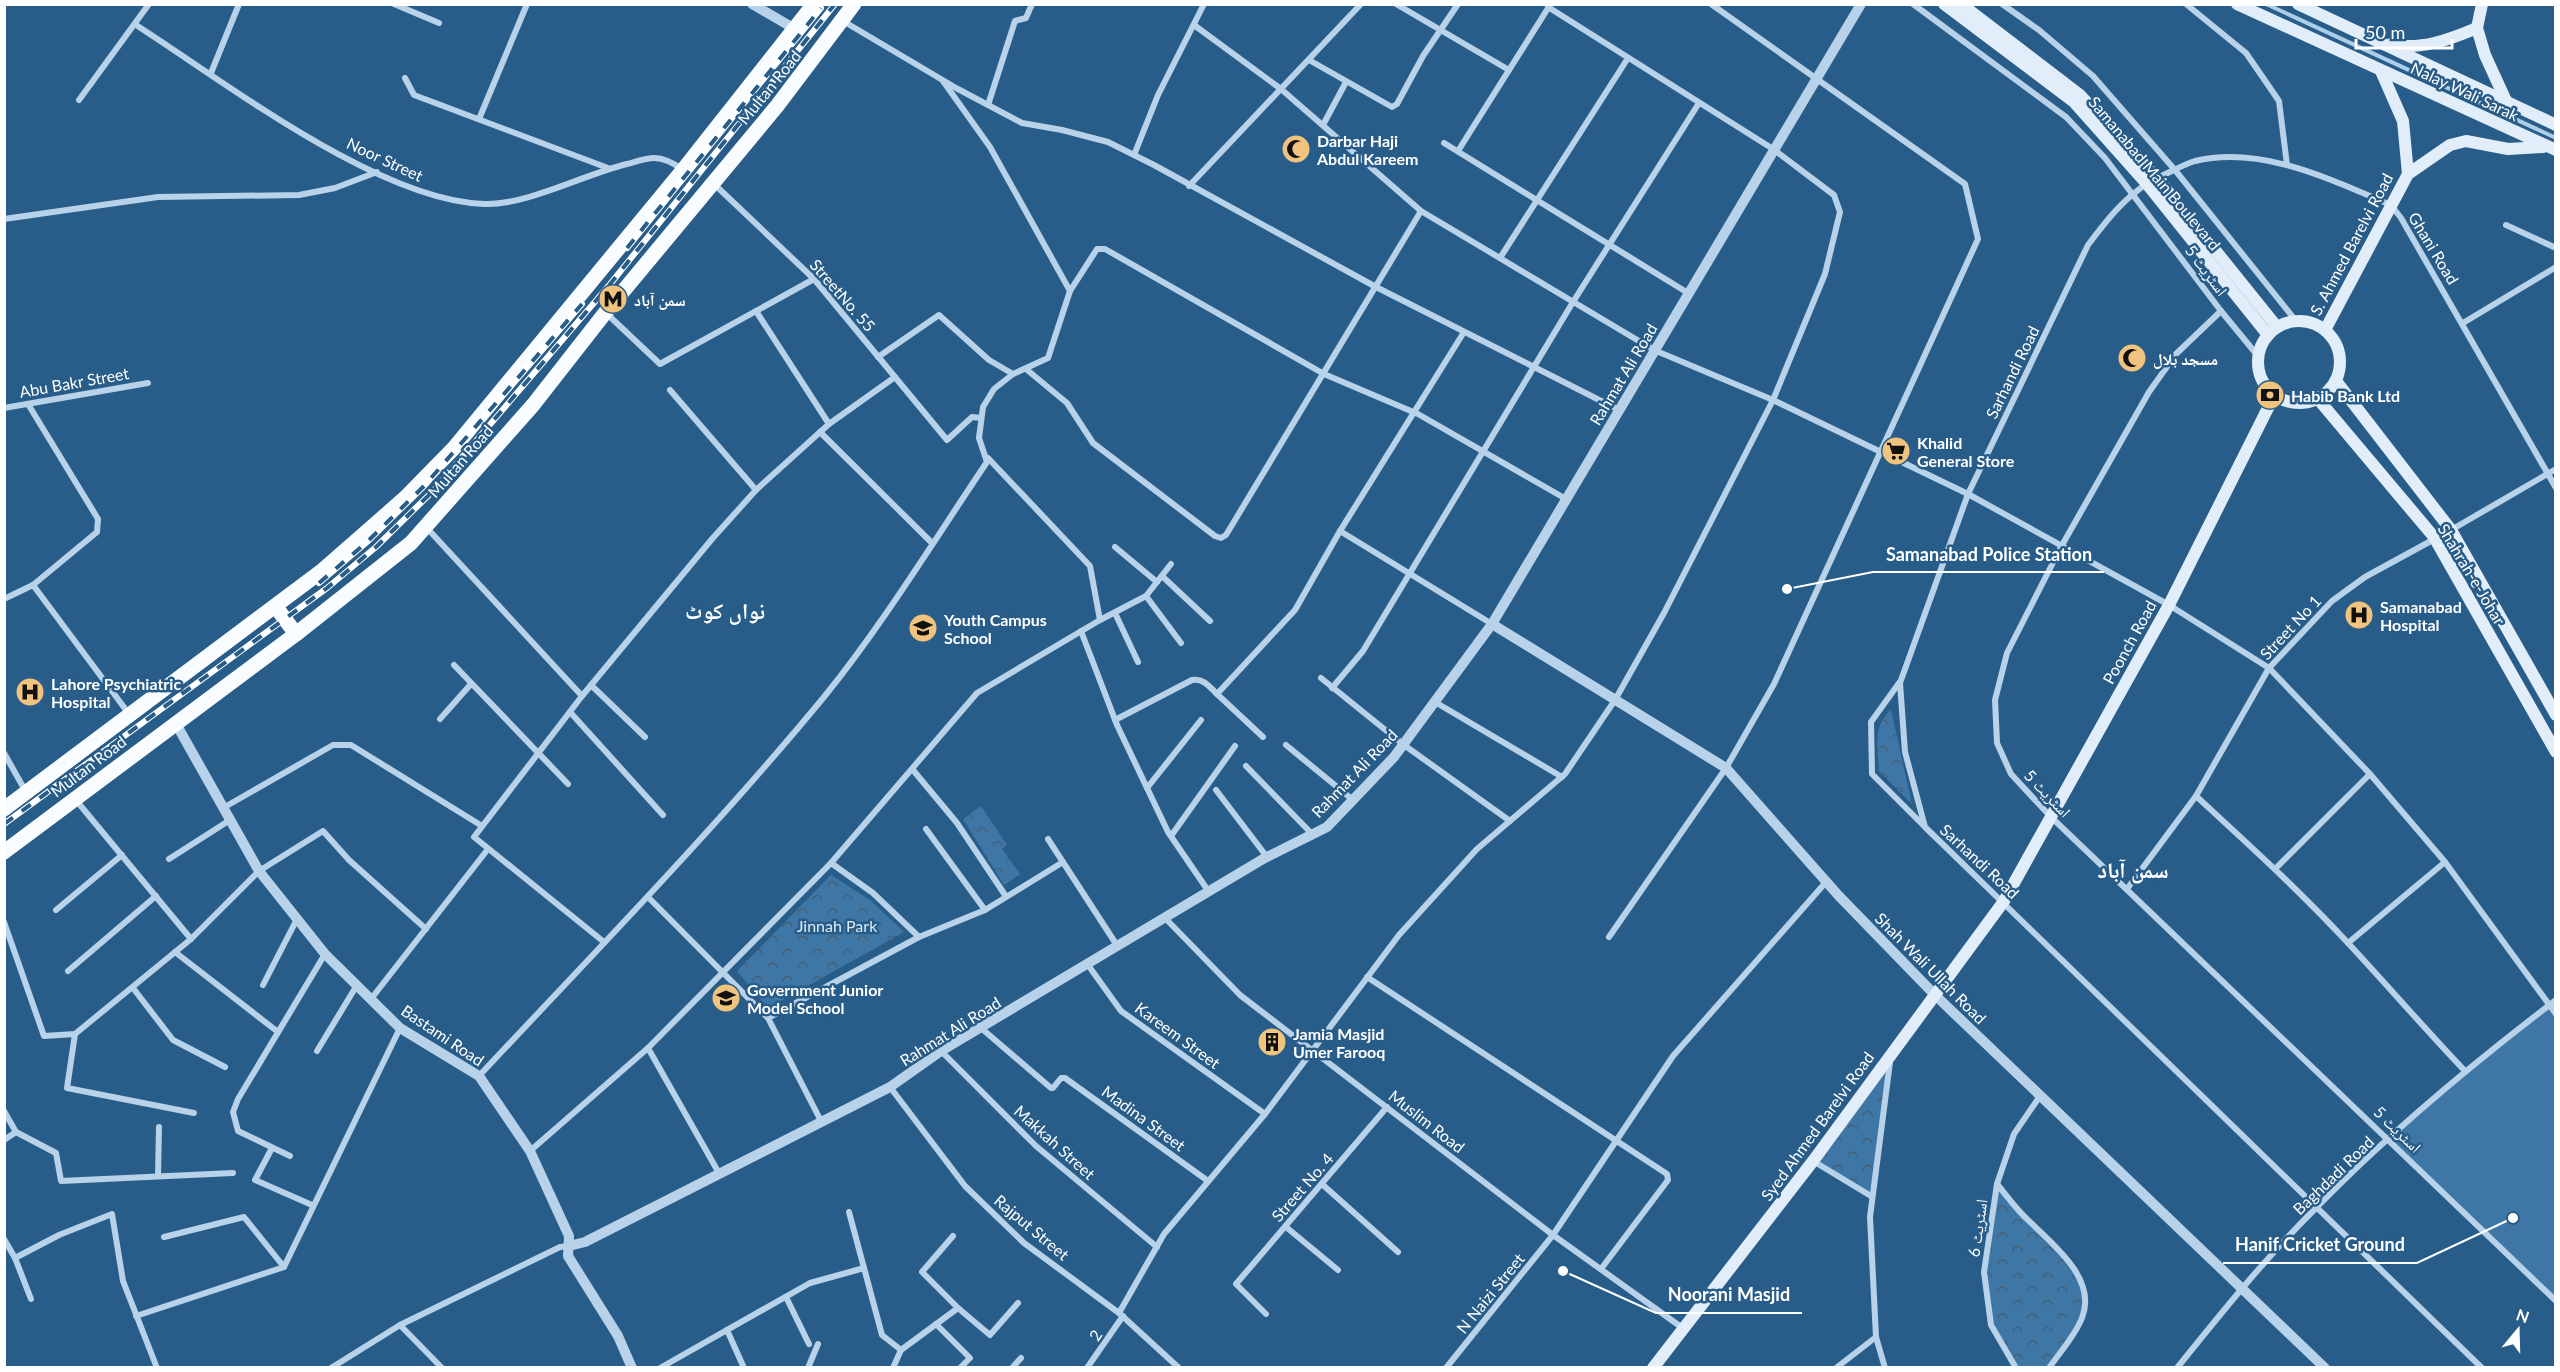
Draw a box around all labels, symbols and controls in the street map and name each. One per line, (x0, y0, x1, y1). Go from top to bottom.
scale bar (2356, 12, 2452, 50)
text: 50 m (2365, 21, 2405, 43)
street label: Multan Road (733, 46, 805, 128)
street label: Nalay Wali Sarak (2408, 58, 2523, 125)
street label: Samanabad Main Boulevard (2085, 92, 2225, 254)
place label: Darbar Haji Abdul Kareem (1316, 131, 1418, 168)
street label: Noor Street (344, 133, 426, 185)
mosque icon: Darbar Haji Abdul Kareem (1280, 133, 1312, 165)
street label: S. Ahmed Barelvi Road (2306, 170, 2396, 318)
street label: Ghani Road (2405, 208, 2463, 288)
street label: اسٹریٹ 5 (2181, 241, 2232, 300)
street label: StreetNo. 55 (806, 255, 880, 335)
metro station icon: سمن آباد (597, 283, 629, 315)
place label: سمن آباد (634, 290, 686, 310)
street label: Rahmat Ali Road (1585, 320, 1661, 428)
street label: Sarhandi Road (1981, 323, 2043, 421)
mosque icon: مسجد بلال (2116, 342, 2148, 374)
place label: مسجد بلال (2153, 349, 2218, 369)
street label: Abu Bakr Street (18, 363, 130, 401)
bank icon: Habib Bank Ltd (2254, 379, 2286, 411)
place label: Habib Bank Ltd (2291, 386, 2400, 405)
street label: Multan Road (423, 421, 497, 501)
place label: Khalid General Store (1917, 433, 2015, 470)
supermarket icon: Khalid General Store (1880, 435, 1912, 467)
street label: Shahrah-e-Johar (2434, 520, 2510, 628)
callout: Samanabad Police Station (1873, 536, 2104, 572)
text: Samanabad Police Station (1886, 543, 2092, 565)
street label: Street No 1 (2256, 591, 2324, 663)
district label: نواں کوٹ (685, 597, 765, 625)
street label: Poonch Road (2098, 597, 2160, 687)
place label: Samanabad Hospital (2380, 597, 2462, 634)
hospital icon: Samanabad Hospital (2343, 599, 2375, 631)
place label: Youth Campus School (943, 610, 1047, 647)
school or university icon: Youth Campus School (907, 612, 939, 644)
place label: Lahore Psychiatric Hospital (51, 674, 181, 711)
hospital icon: Lahore Psychiatric Hospital (14, 676, 46, 708)
street label: Rahmat Ali Road (1307, 725, 1401, 821)
street label: Multan Road (47, 731, 129, 801)
street label: اسٹریٹ 5 (2020, 765, 2075, 821)
street label: Sarhandi Road (1937, 820, 2023, 902)
district label: سمن آباد (2097, 856, 2169, 884)
street label: Shah Wali Ullah Road (1872, 909, 1990, 1027)
park label: Jinnah Park (797, 916, 878, 935)
place label: Government Junior Model School (747, 980, 883, 1017)
school or university icon: Government Junior Model School (710, 982, 742, 1014)
street label: Rahmat Ali Road (896, 992, 1004, 1070)
street label: Kareem Street (1132, 998, 1224, 1072)
street label: Bastami Road (398, 1000, 488, 1070)
place label: Jamia Masjid Umer Farooq (1293, 1024, 1385, 1061)
building icon: Jamia Masjid Umer Farooq (1256, 1026, 1288, 1058)
street label: Syed Ahmed Barelvi Road (1757, 1048, 1877, 1204)
street label: Madina Street (1099, 1081, 1190, 1155)
street label: Muslim Road (1385, 1086, 1469, 1156)
street label: Makkah Street (1011, 1101, 1099, 1183)
street label: اسٹریٹ 5 (2370, 1102, 2426, 1157)
street label: Baghdadi Road (2289, 1132, 2377, 1218)
street label: Street No. 4 (1267, 1149, 1337, 1225)
street label: Rajput Street (991, 1190, 1073, 1264)
street label: اسٹریٹ 6 (1964, 1198, 1991, 1258)
callout: Hanif Cricket Ground (2223, 1227, 2417, 1263)
text: Hanif Cricket Ground (2235, 1233, 2405, 1255)
street label: N Naizi Street (1452, 1249, 1528, 1337)
callout: Noorani Masjid (1656, 1277, 1802, 1313)
text: Noorani Masjid (1668, 1283, 1790, 1305)
north arrow (2488, 1300, 2548, 1360)
text: N (2514, 1304, 2532, 1326)
street label: 2 (1085, 1326, 1105, 1344)

